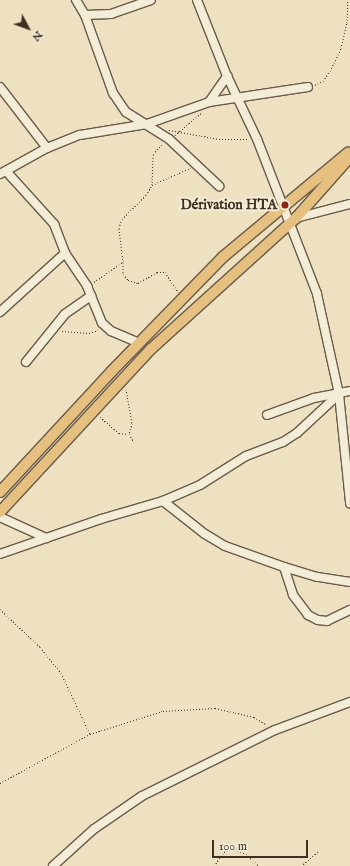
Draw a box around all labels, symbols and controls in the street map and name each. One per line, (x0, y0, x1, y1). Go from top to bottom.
north arrow (8, 8, 48, 48)
text: N (29, 28, 45, 44)
place label: Dérivation HTA (181, 197, 277, 213)
marker: Dérivation HTA (280, 200, 290, 210)
scale bar (214, 832, 310, 858)
text: 100 m (219, 839, 247, 854)

